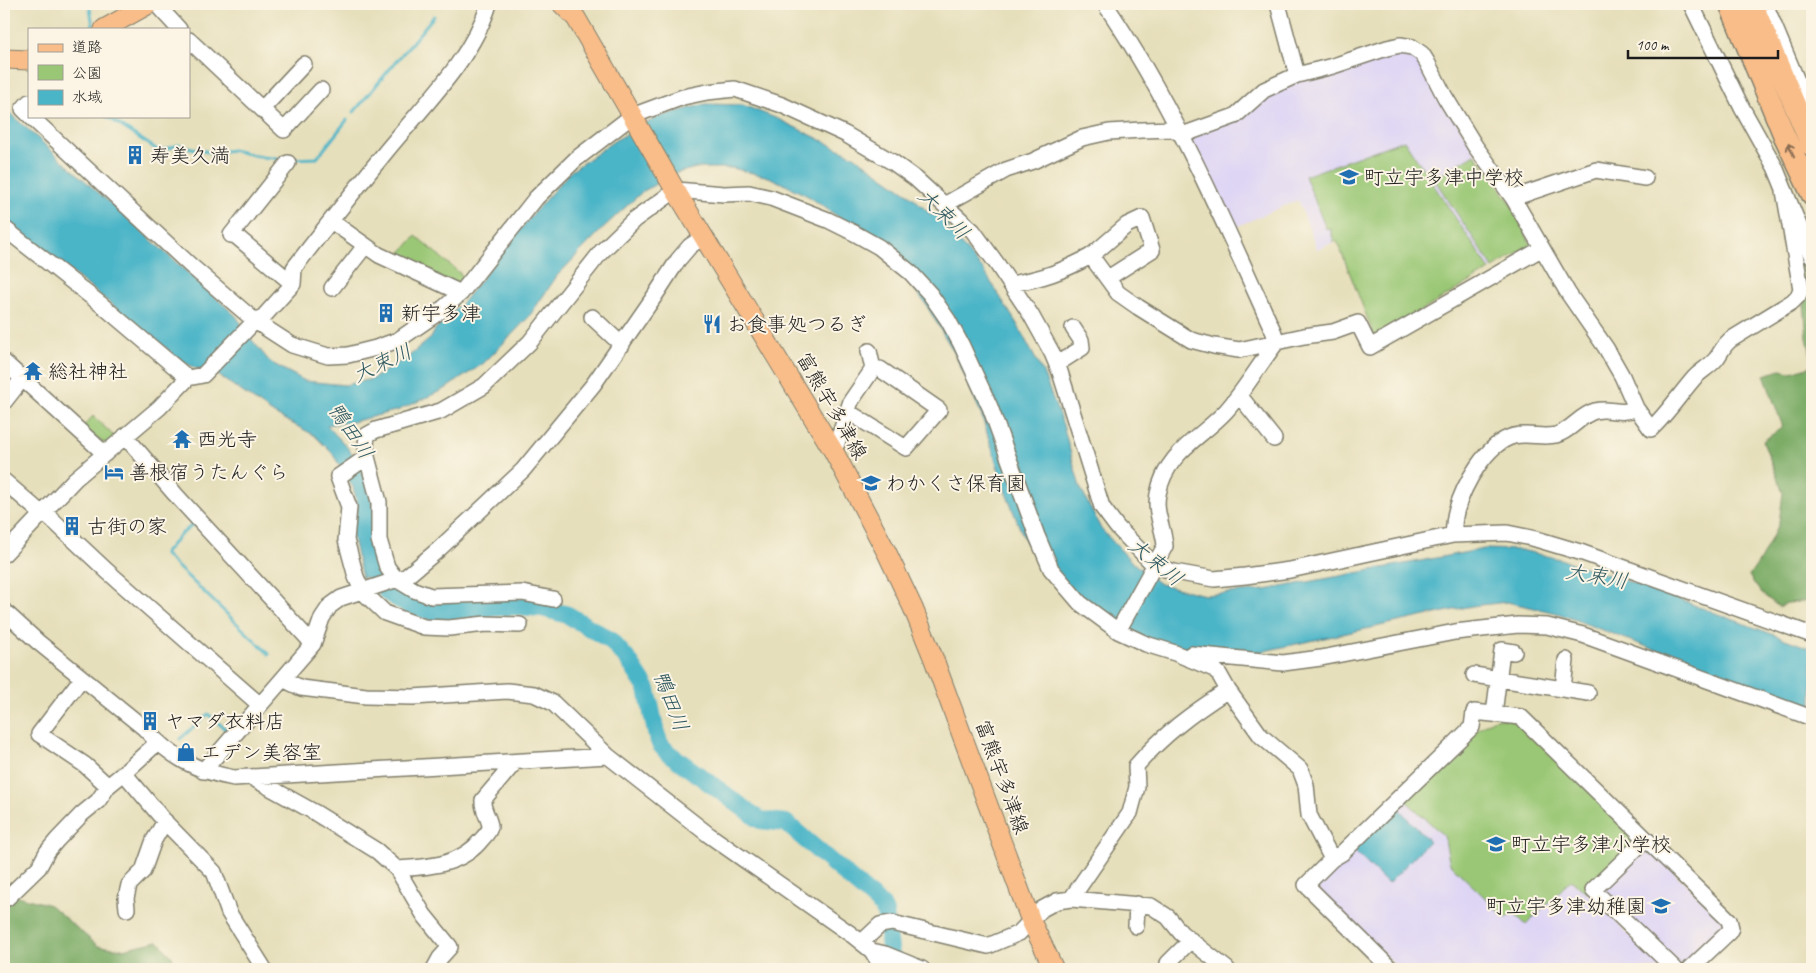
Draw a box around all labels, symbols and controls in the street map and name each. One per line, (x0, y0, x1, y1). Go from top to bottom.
legend (28, 28, 190, 118)
scale bar (1628, 28, 1778, 60)
text: 100 m (1636, 36, 1670, 55)
text: 道路 (72, 38, 102, 57)
text: 公園 (72, 64, 102, 83)
text: 水域 (72, 88, 102, 107)
place label: 寿美久満 (150, 143, 230, 168)
one-way arrow (1786, 143, 1796, 158)
building icon: 寿美久満 (124, 144, 146, 166)
place label: 町立宇多津中学校 (1364, 165, 1524, 190)
school or university icon: 町立宇多津中学校 (1338, 166, 1360, 188)
water label: 大束川 (913, 183, 975, 245)
place label: 新宇多津 (401, 301, 481, 326)
building icon: 新宇多津 (375, 302, 397, 324)
place label: お食事処つるぎ (727, 312, 867, 337)
restaurant icon: お食事処つるぎ (701, 313, 723, 335)
water label: 大束川 (348, 338, 416, 388)
street label: 富熊宇多津線 (791, 348, 873, 464)
place label: 総社神社 (48, 359, 128, 384)
temple icon: 総社神社 (22, 360, 44, 382)
water label: 鴨田川 (323, 398, 379, 464)
place label: 西光寺 (197, 427, 257, 452)
temple icon: 西光寺 (171, 428, 193, 450)
place label: 善根宿うたんぐら (129, 460, 289, 485)
hotel icon: 善根宿うたんぐら (103, 461, 125, 483)
place label: わかくさ保育園 (886, 471, 1026, 496)
school or university icon: わかくさ保育園 (860, 472, 882, 494)
place label: 古街の家 (87, 514, 167, 539)
building icon: 古街の家 (61, 515, 83, 537)
water label: 大束川 (1123, 532, 1189, 592)
water label: 大束川 (1564, 558, 1630, 594)
water label: 鴨田川 (648, 667, 694, 735)
place label: ヤマダ衣料店 (165, 709, 285, 734)
building icon: ヤマダ衣料店 (139, 710, 161, 732)
street label: 富熊宇多津線 (970, 716, 1034, 838)
place label: エデン美容室 (201, 740, 322, 765)
shop icon: エデン美容室 (175, 741, 197, 763)
place label: 町立宇多津小学校 (1511, 832, 1671, 857)
school or university icon: 町立宇多津小学校 (1485, 833, 1507, 855)
place label: 町立宇多津幼稚園 (1486, 894, 1646, 919)
school or university icon: 町立宇多津幼稚園 (1650, 895, 1672, 917)

